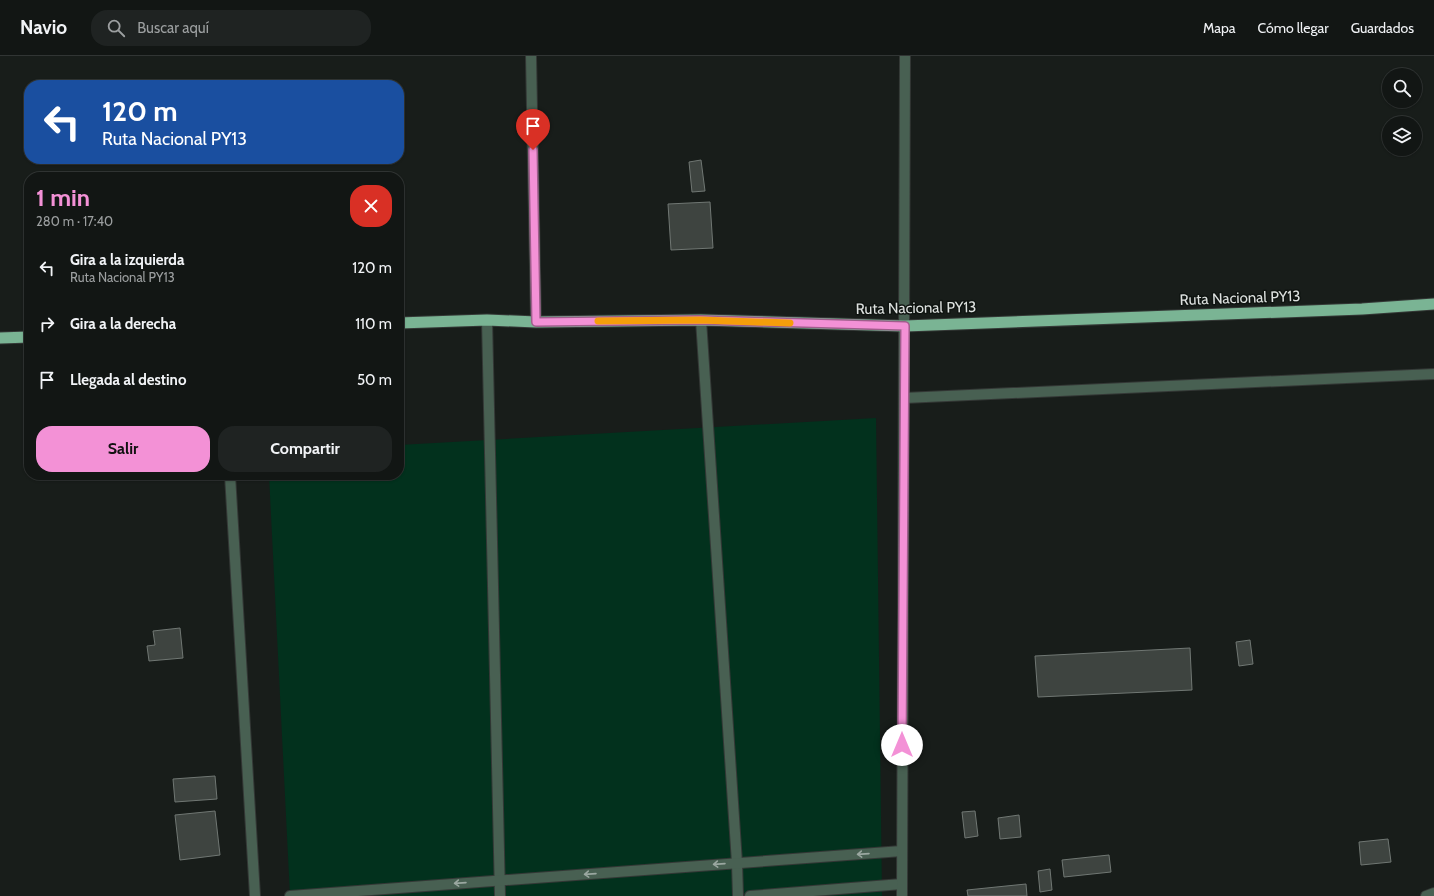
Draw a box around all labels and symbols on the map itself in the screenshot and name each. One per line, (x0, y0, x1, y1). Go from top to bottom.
pin (516, 109, 550, 150)
street label: Ruta Nacional PY13 (1179, 287, 1301, 309)
street label: Ruta Nacional PY13 (855, 298, 977, 318)
position arrow (881, 724, 923, 766)
one-way arrow (857, 850, 870, 857)
one-way arrow (713, 861, 726, 868)
one-way arrow (584, 870, 597, 877)
one-way arrow (454, 880, 467, 887)

